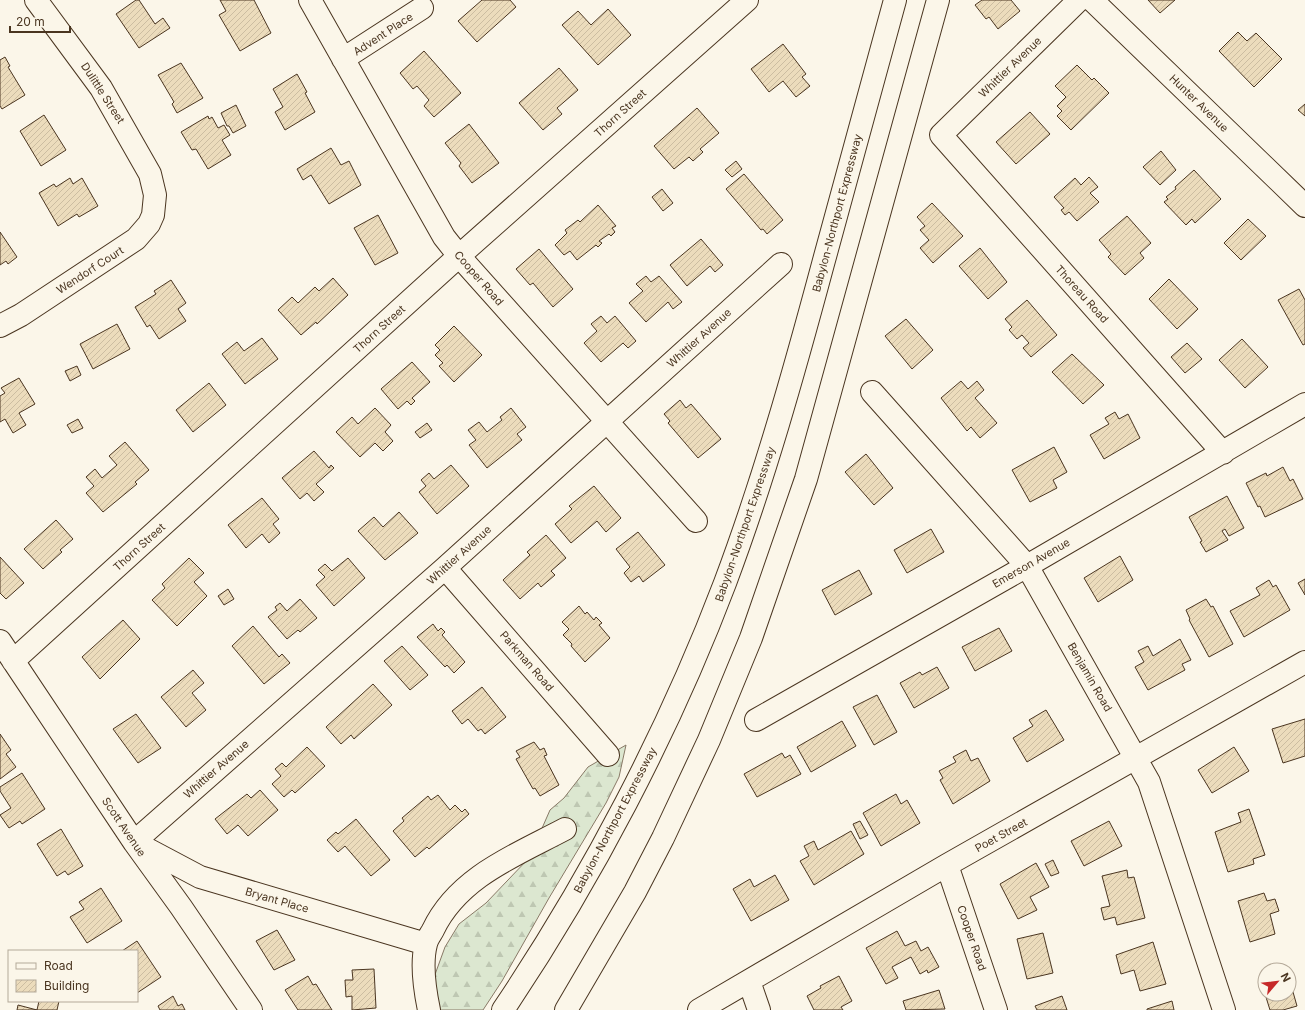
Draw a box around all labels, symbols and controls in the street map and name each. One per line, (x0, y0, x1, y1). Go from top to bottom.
scale bar (10, 8, 70, 34)
street label: Advent Place (350, 9, 416, 59)
text: 20 m (16, 14, 45, 29)
street label: Whittier Avenue (976, 34, 1044, 100)
street label: Dulittle Street (78, 60, 128, 126)
street label: Hunter Avenue (1166, 71, 1232, 135)
street label: Thorn Street (591, 86, 649, 140)
street label: Babylon-Northport Expressway (809, 132, 865, 294)
street label: Wendorf Court (54, 243, 126, 297)
street label: Cooper Road (451, 248, 507, 308)
street label: Thoreau Road (1052, 262, 1112, 326)
street label: Thorn Street (350, 302, 408, 356)
street label: Whittier Avenue (664, 305, 734, 371)
street label: Babylon-Northport Expressway (712, 445, 778, 603)
street label: Thorn Street (110, 520, 168, 574)
street label: Whittier Avenue (424, 522, 494, 588)
street label: Emerson Avenue (990, 535, 1072, 591)
street label: Parkman Road (497, 628, 557, 694)
street label: Benjamin Road (1065, 640, 1115, 714)
street label: Whittier Avenue (181, 737, 251, 801)
street label: Babylon-Northport Expressway (571, 745, 659, 895)
street label: Scott Avenue (99, 795, 149, 859)
street label: Poet Street (972, 815, 1030, 855)
street label: Bryant Place (244, 884, 310, 916)
street label: Cooper Road (954, 903, 990, 973)
legend (8, 950, 138, 1002)
text: Road (44, 958, 73, 973)
north arrow (1257, 962, 1297, 1002)
text: N (1278, 970, 1294, 984)
text: Building (44, 978, 89, 993)

